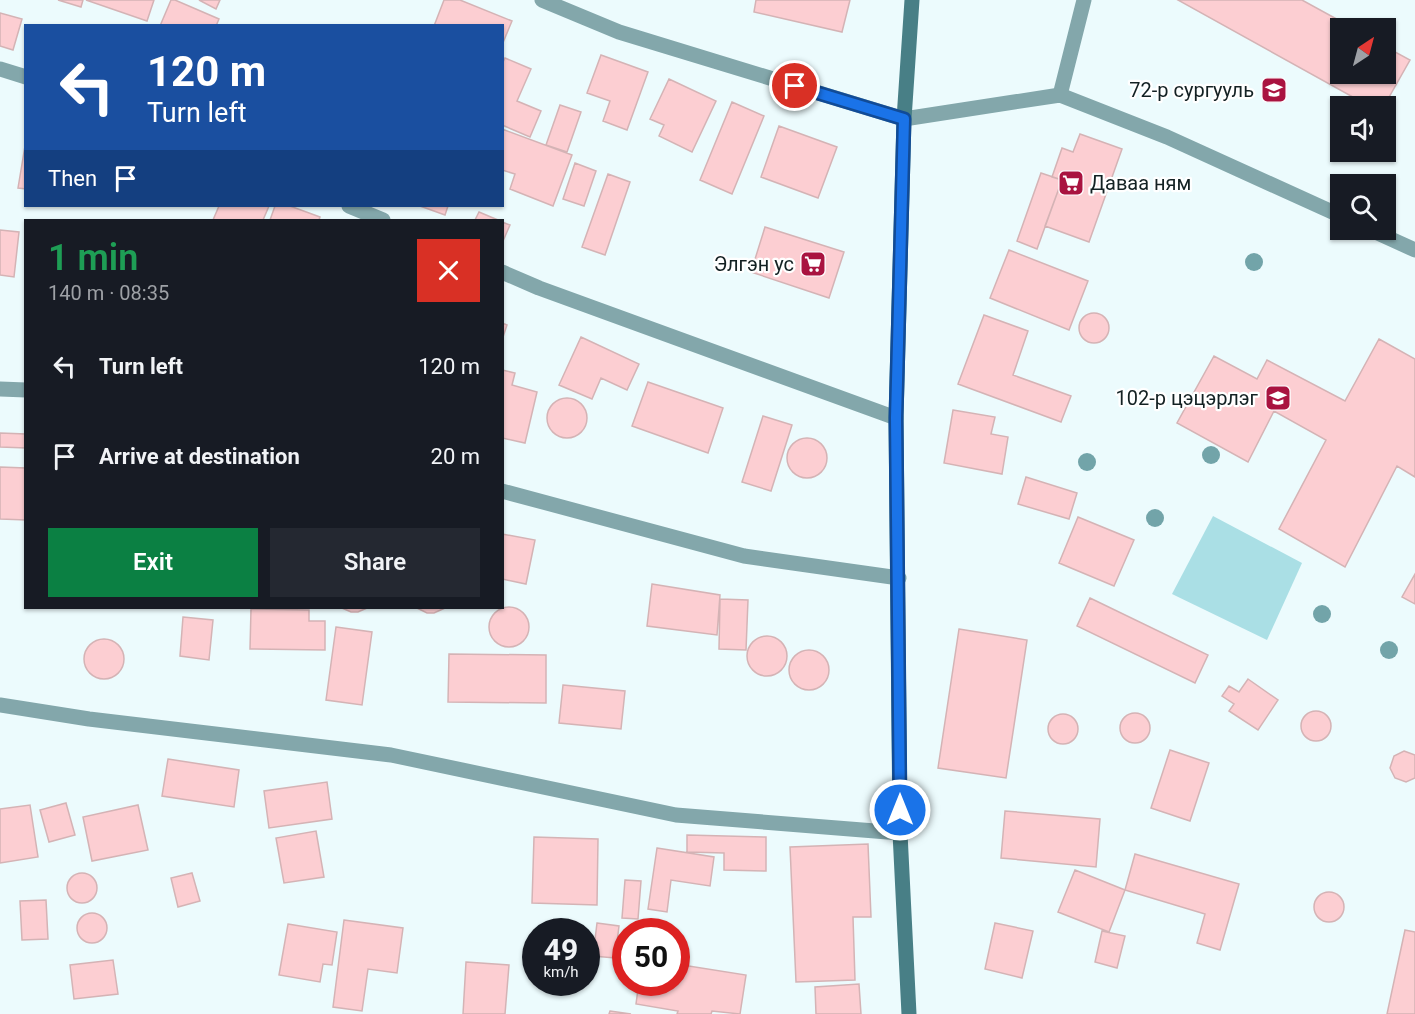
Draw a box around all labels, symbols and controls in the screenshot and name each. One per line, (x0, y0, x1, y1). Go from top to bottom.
north arrow (1330, 18, 1396, 84)
map controls (1330, 18, 1396, 240)
text: 120 m (147, 47, 266, 96)
icon: left (48, 48, 126, 126)
pin (769, 60, 820, 111)
icon: arrive (778, 69, 811, 102)
school or university icon: 72-р сургууль (1259, 75, 1289, 105)
place label: 72-р сургууль (1129, 78, 1254, 102)
button: sound (1330, 96, 1396, 162)
text: Turn left (147, 97, 247, 129)
icon: arrive (109, 162, 142, 195)
text: Then (48, 166, 97, 191)
supermarket icon: Даваа ням (1056, 168, 1086, 198)
place label: Даваа ням (1090, 171, 1191, 195)
button: search (1330, 174, 1396, 240)
text: 1 min (48, 237, 138, 279)
button: close (417, 239, 480, 302)
supermarket icon: Элгэн ус (798, 249, 828, 279)
place label: Элгэн ус (714, 252, 794, 276)
text: 140 m · 08:35 (48, 281, 169, 305)
icon: left (48, 350, 81, 383)
text: Turn left (99, 354, 183, 379)
text: 120 m (418, 354, 480, 379)
school or university icon: 102-р цэцэрлэг (1263, 383, 1293, 413)
place label: 102-р цэцэрлэг (1116, 386, 1259, 410)
icon: arrive (48, 440, 81, 473)
text: Arrive at destination (99, 444, 300, 469)
text: 20 m (431, 444, 480, 469)
button: Exit (48, 528, 258, 597)
button: Share (270, 528, 480, 597)
position arrow (868, 778, 932, 842)
speed limit sign: 50 (612, 918, 690, 996)
text: 49 (544, 932, 578, 967)
text: km/h (543, 963, 579, 981)

